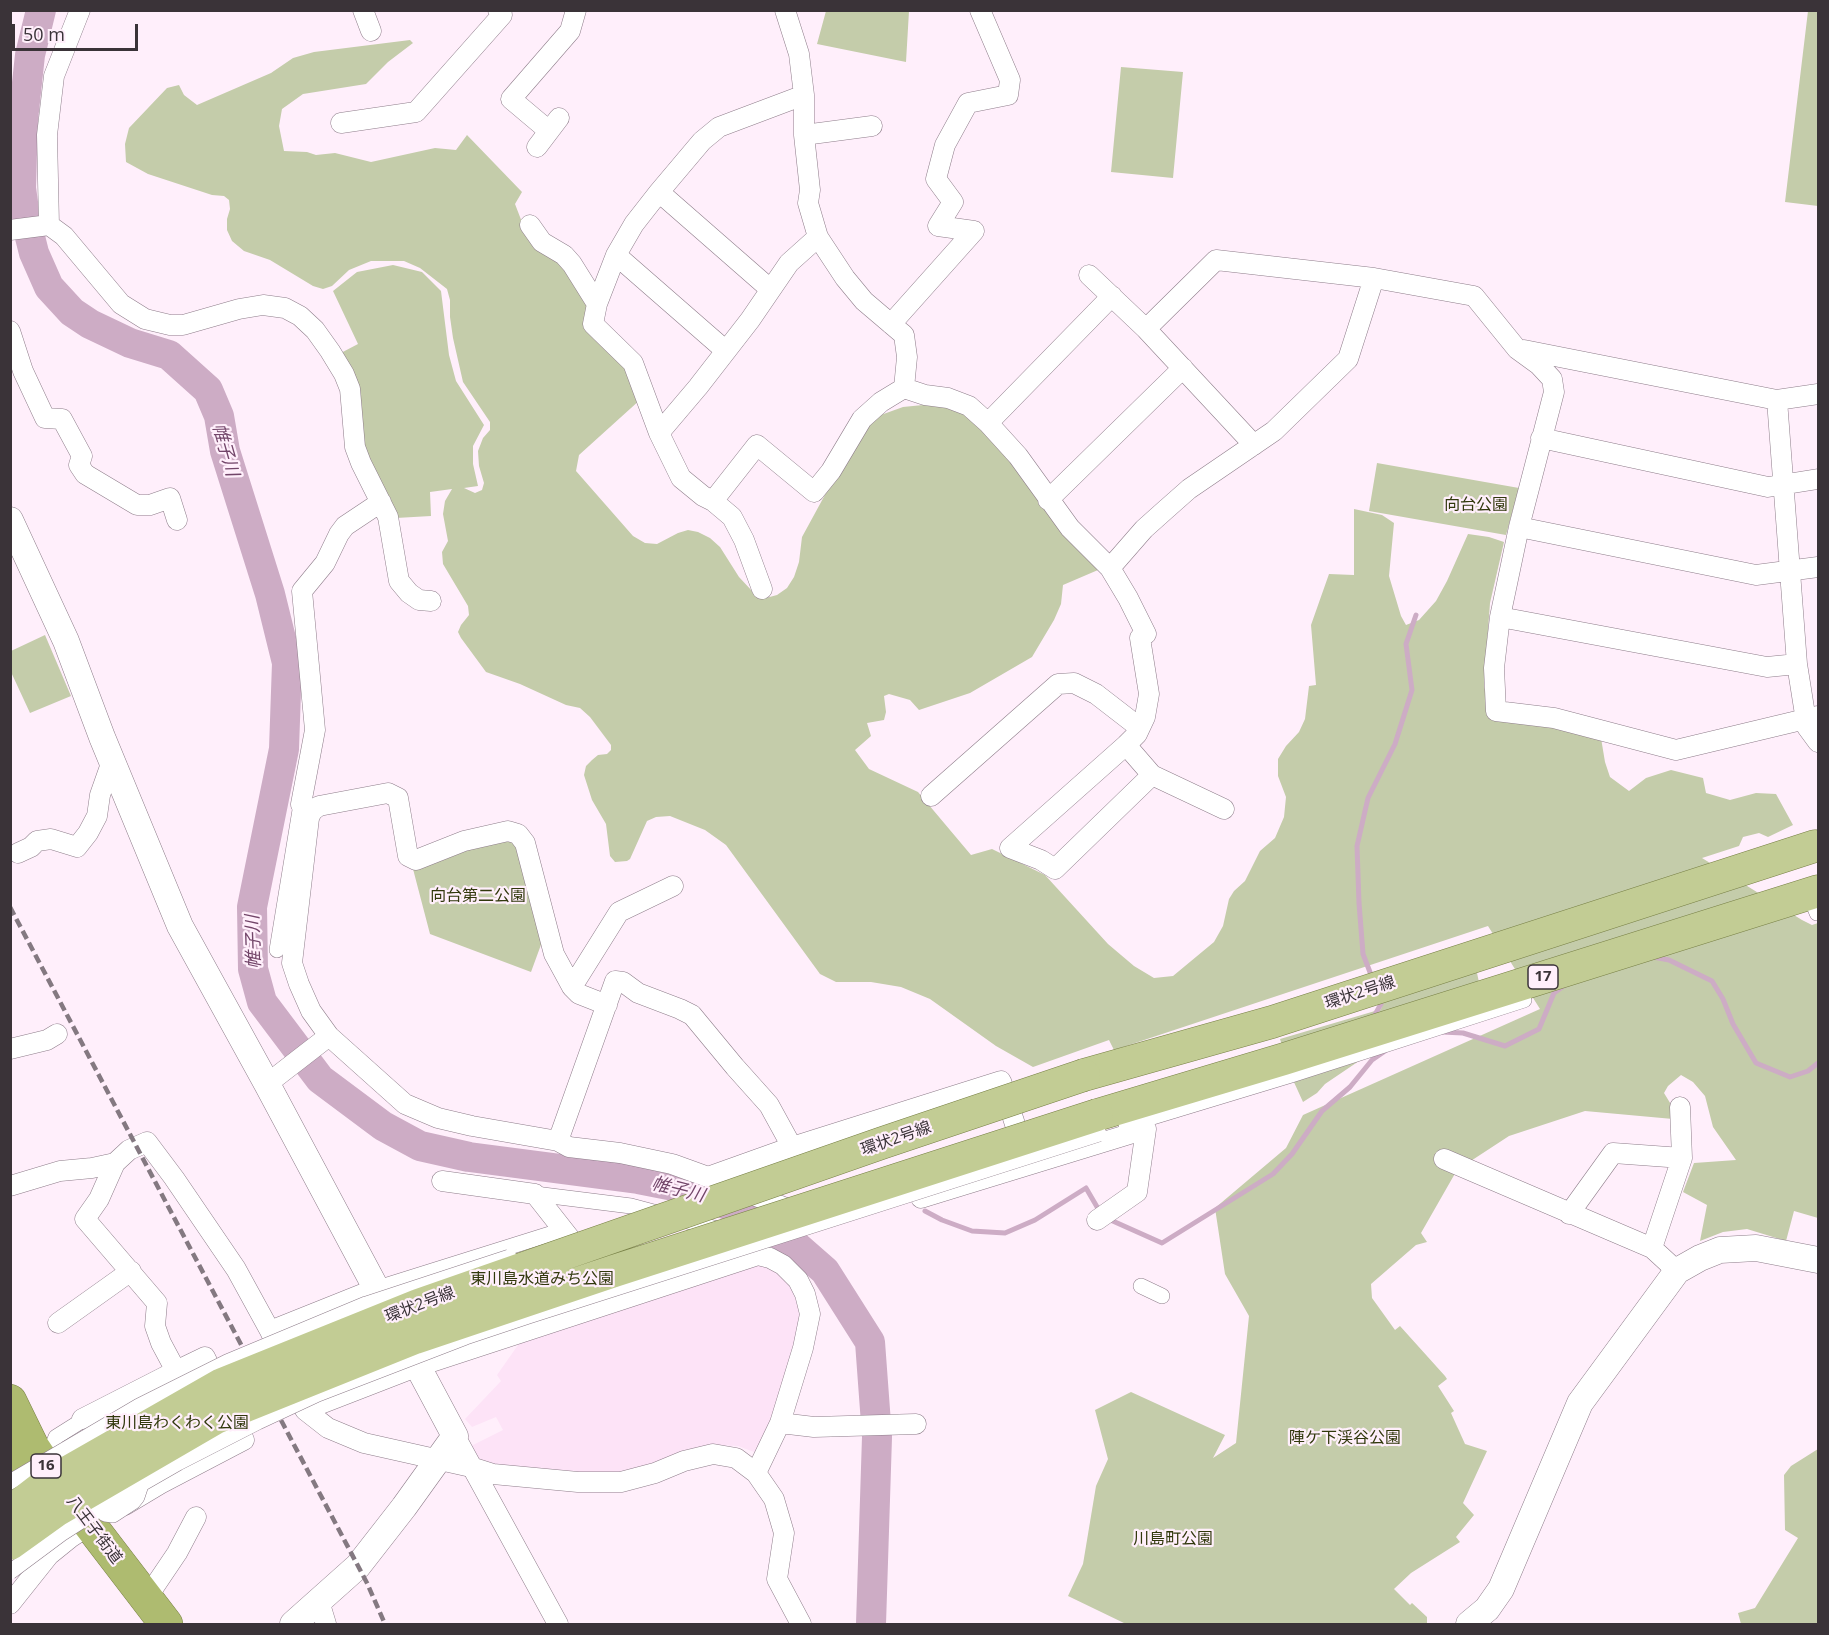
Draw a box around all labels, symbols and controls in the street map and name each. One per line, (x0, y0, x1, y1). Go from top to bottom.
scale bar (15, 12, 141, 50)
text: 50 m (23, 22, 65, 46)
water label: 帷子川 (207, 421, 243, 479)
park label: 向台公園 (1444, 495, 1508, 515)
park label: 向台第二公園 (430, 886, 526, 906)
water label: 帷子川 (242, 915, 266, 969)
road number: 17 (1528, 965, 1558, 989)
street label: 環状2号線 (1322, 973, 1398, 1013)
street label: 環状2号線 (858, 1118, 934, 1160)
water label: 帷子川 (649, 1173, 707, 1207)
park label: 東川島水道みち公園 (470, 1269, 614, 1289)
street label: 環状2号線 (382, 1283, 458, 1327)
park label: 東川島わくわく公園 (105, 1413, 249, 1433)
park label: 陣ケ下渓谷公園 (1289, 1428, 1401, 1448)
road number: 16 (31, 1454, 61, 1478)
street label: 八王子街道 (62, 1492, 126, 1568)
park label: 川島町公園 (1133, 1529, 1213, 1549)

